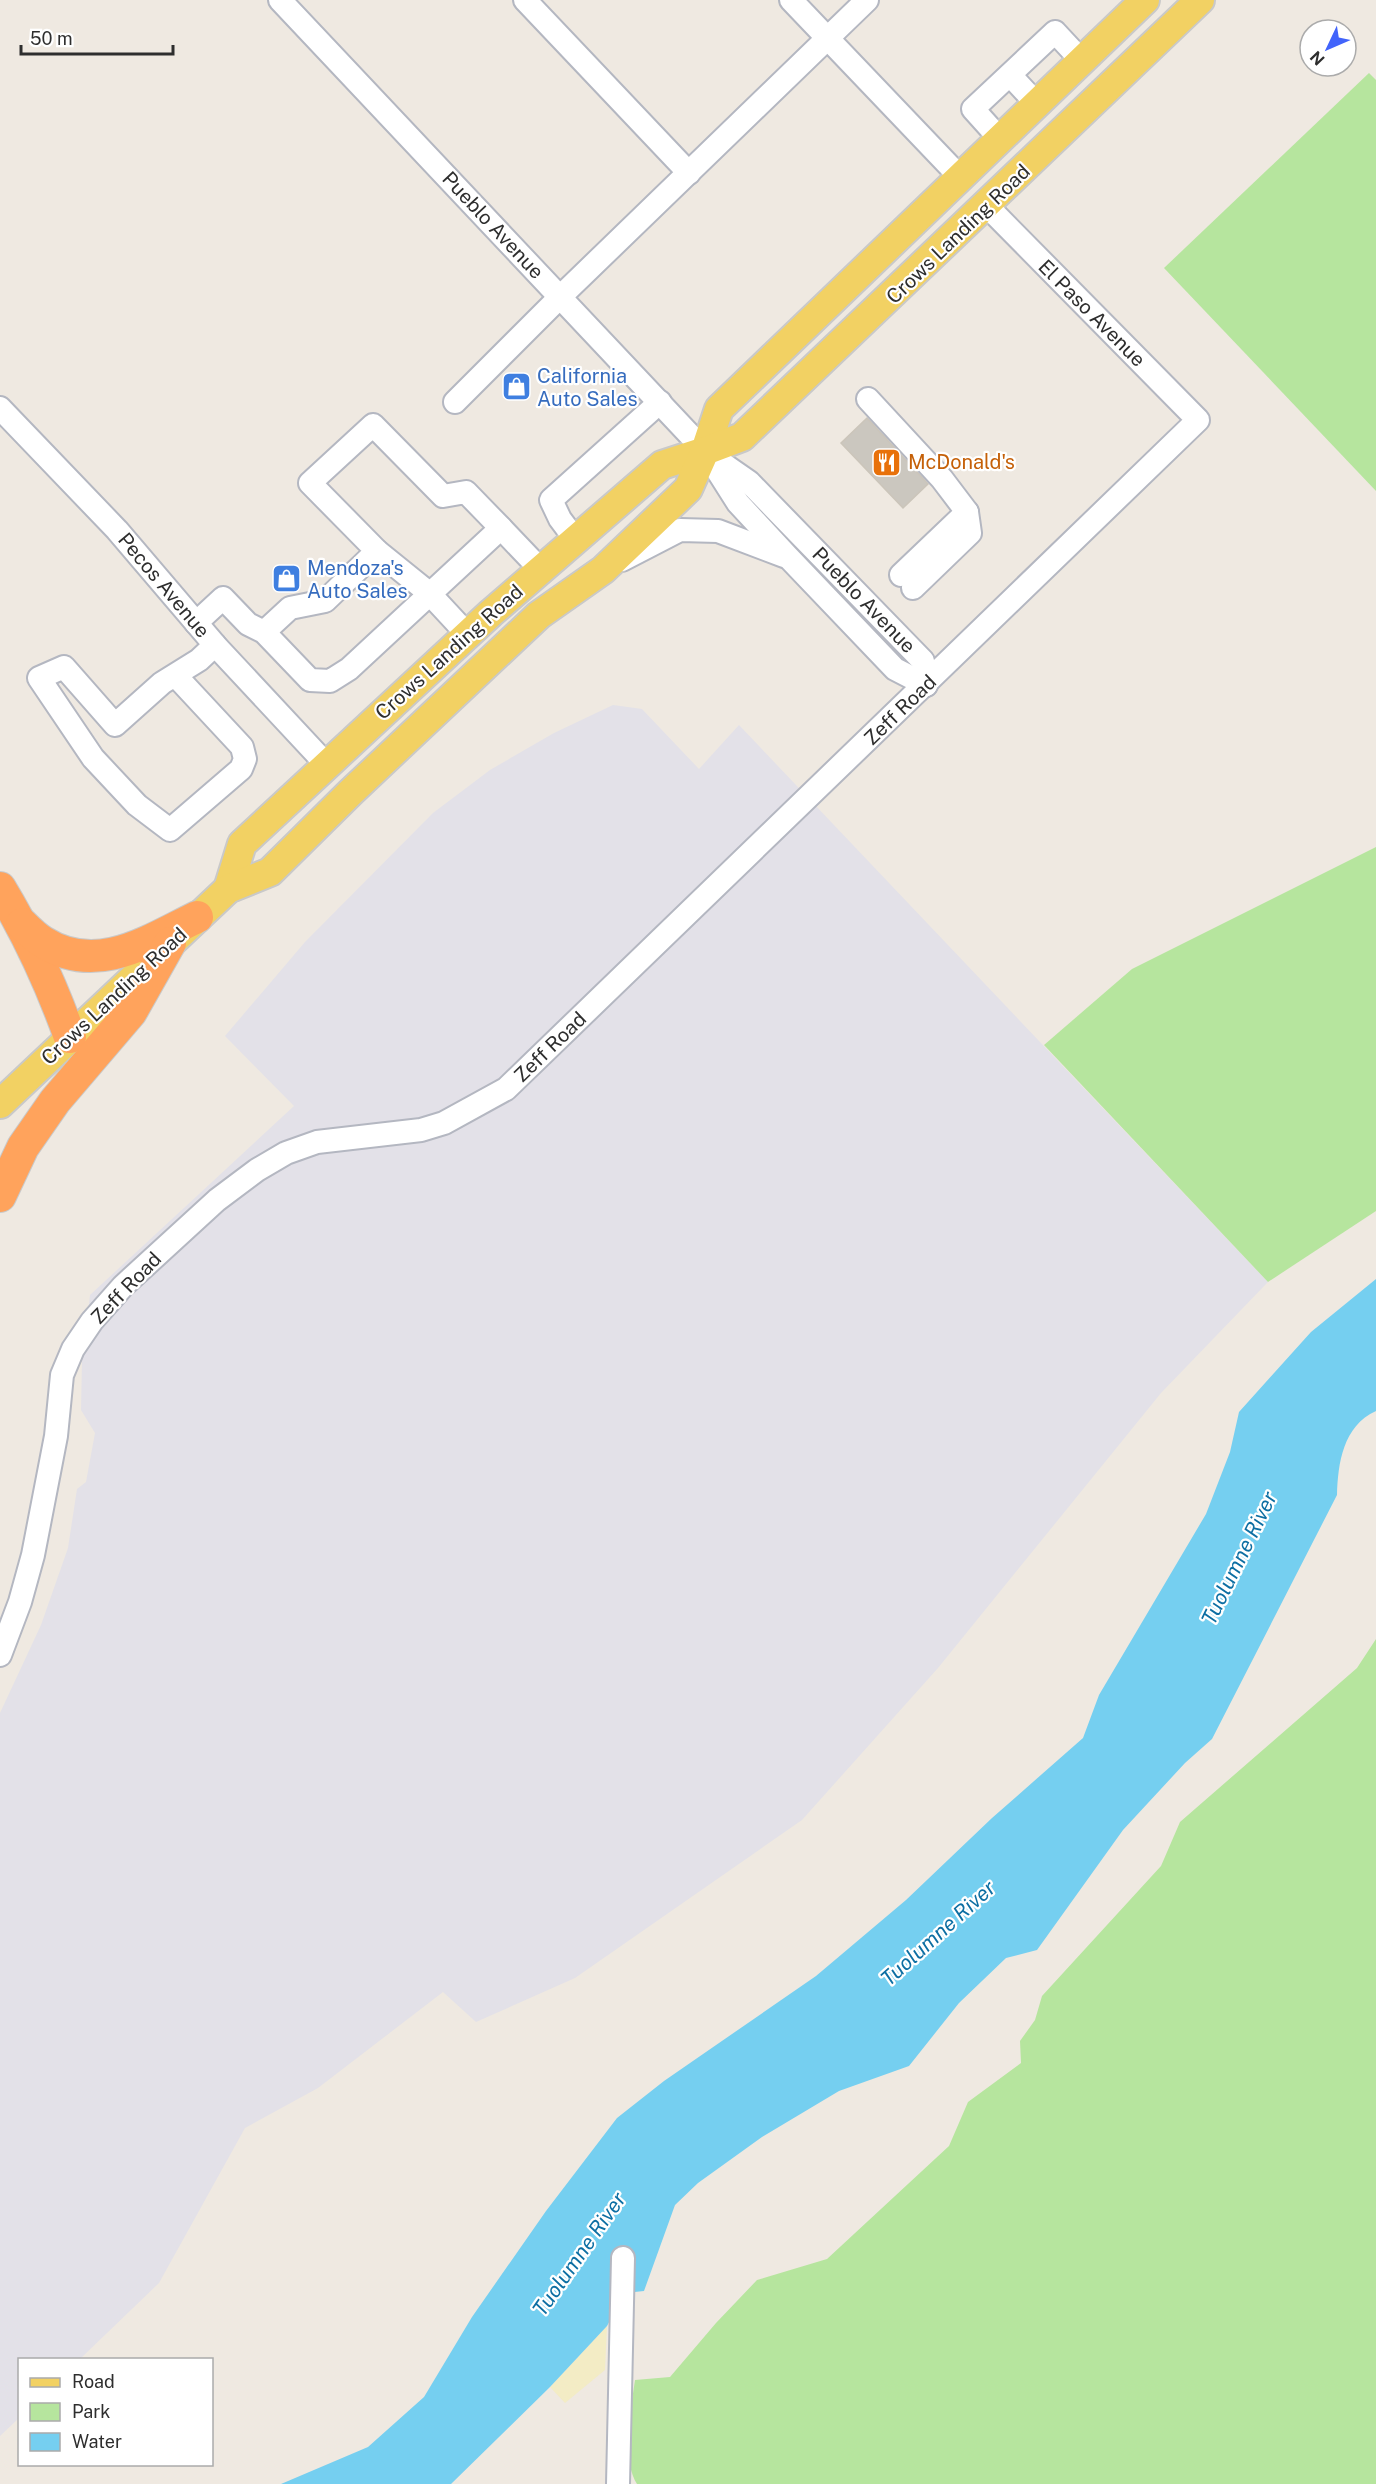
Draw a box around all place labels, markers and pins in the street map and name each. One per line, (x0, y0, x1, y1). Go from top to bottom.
place label: California Auto Sales (537, 364, 638, 411)
shop icon: California Auto Sales (500, 371, 532, 403)
restaurant icon: McDonald's (871, 446, 903, 478)
place label: McDonald's (908, 450, 1015, 474)
place label: Mendoza's Auto Sales (307, 556, 408, 603)
shop icon: Mendoza's Auto Sales (270, 563, 302, 595)

